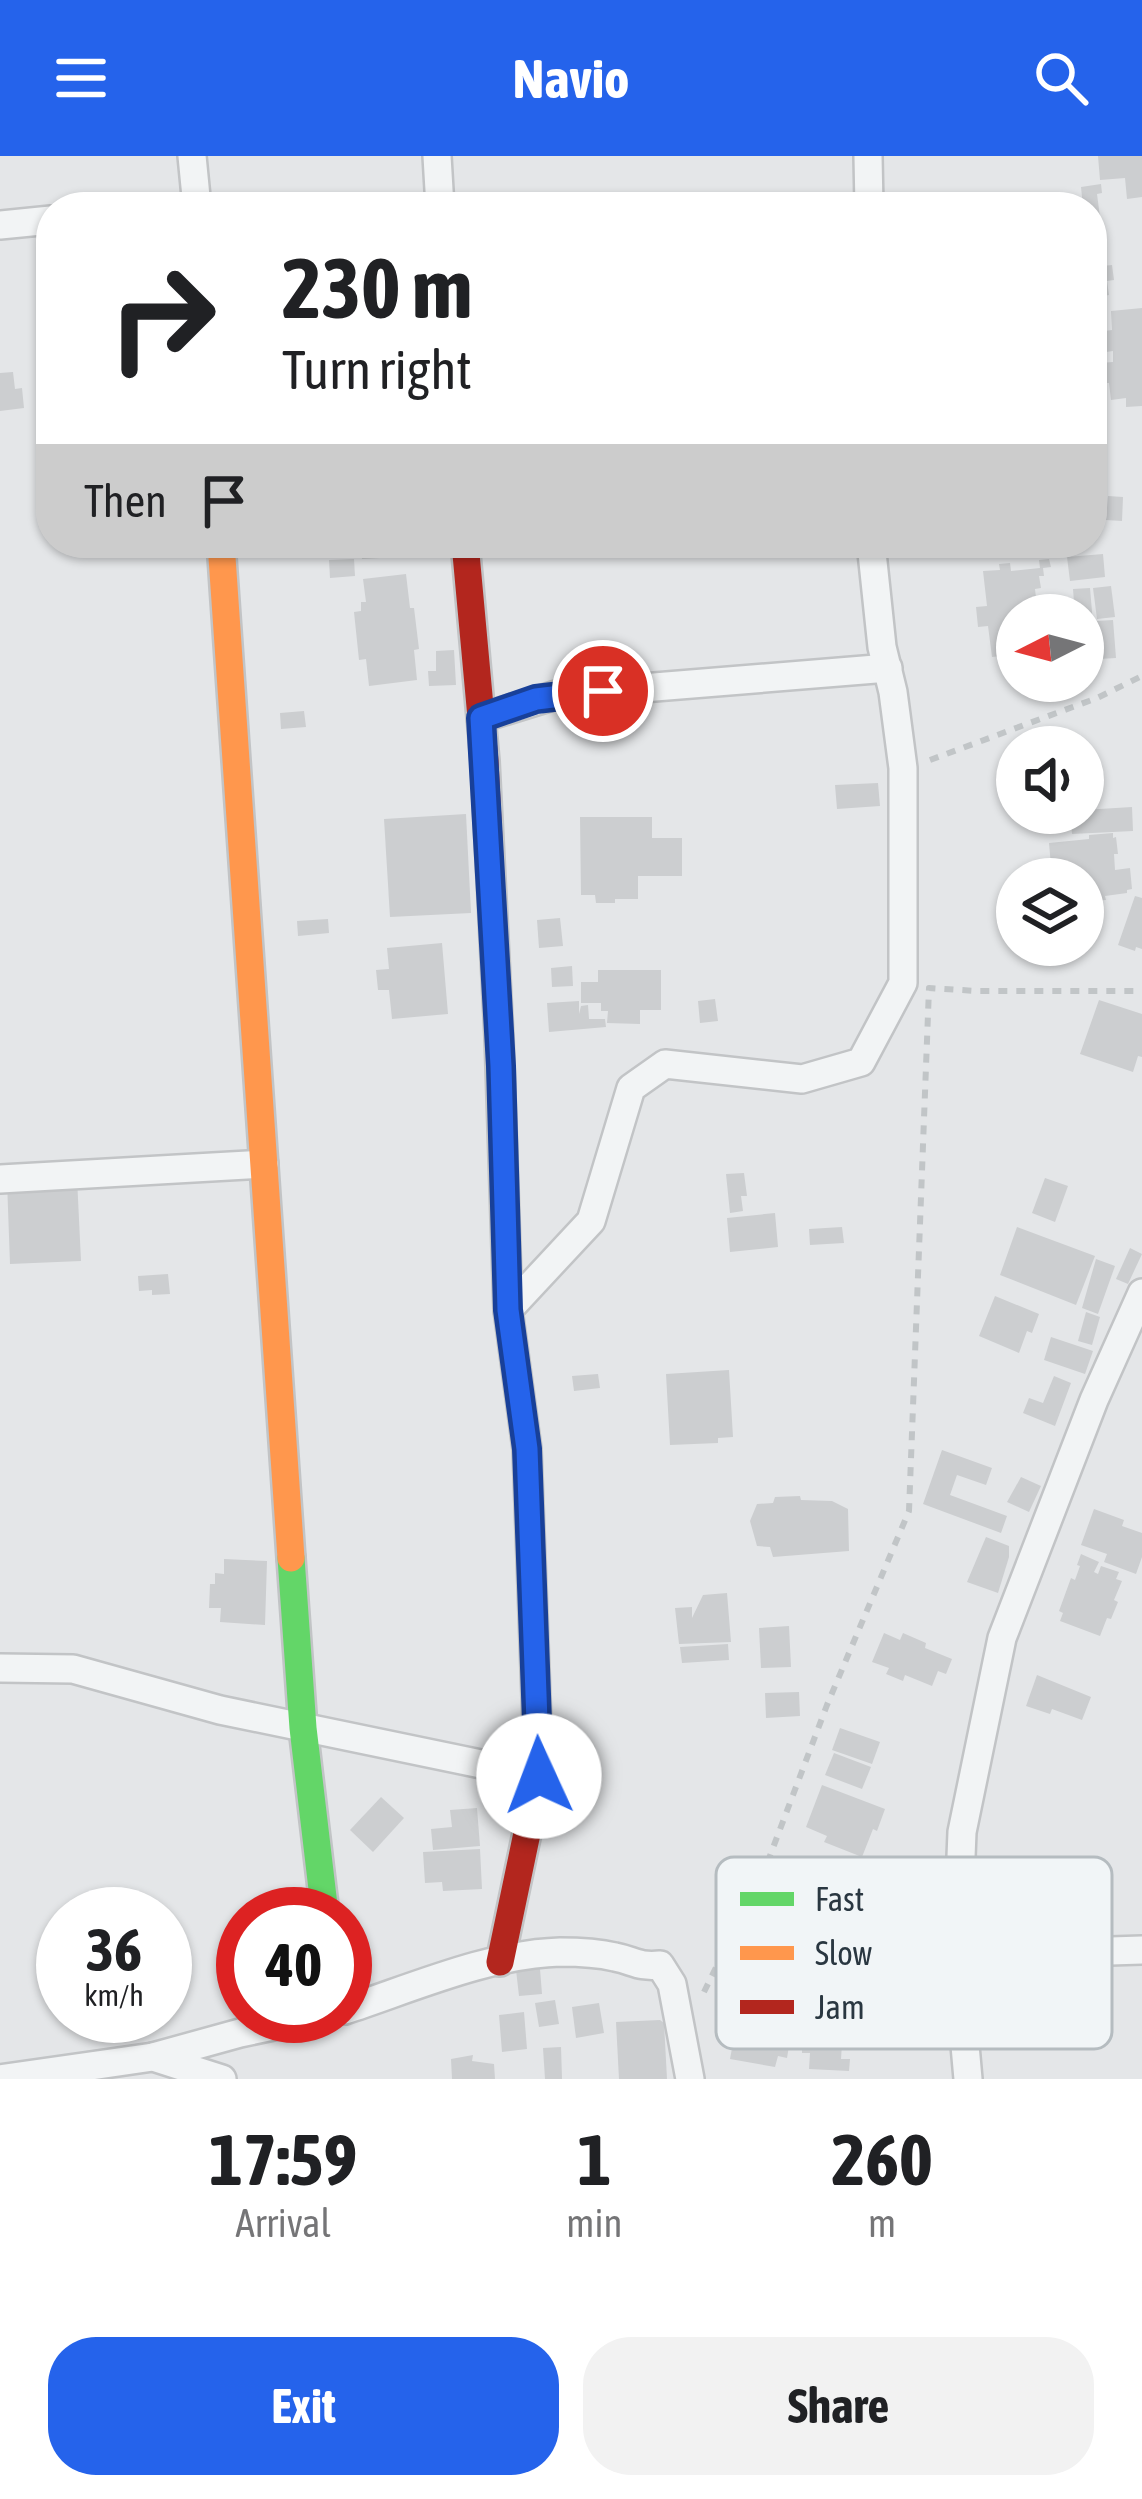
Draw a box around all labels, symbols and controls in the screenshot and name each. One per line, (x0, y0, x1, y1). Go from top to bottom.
icon: menu (48, 45, 114, 111)
icon: search (1028, 45, 1094, 111)
text: Navio (512, 48, 630, 109)
icon: right (84, 240, 240, 396)
text: 230 m (282, 240, 472, 336)
text: Turn right (282, 339, 472, 400)
icon: arrive (191, 468, 257, 534)
text: Then (84, 475, 167, 527)
north arrow (996, 594, 1104, 702)
map controls (996, 594, 1104, 966)
pin (552, 640, 654, 742)
icon: arrive (570, 658, 636, 724)
button: sound (996, 726, 1104, 834)
button: layers (996, 858, 1104, 966)
position arrow (476, 1713, 602, 1839)
legend (716, 1857, 1112, 2049)
text: Fast (815, 1880, 864, 1918)
speed limit sign: 40 (216, 1887, 372, 2043)
text: 36 (86, 1915, 142, 1984)
text: Slow (815, 1934, 872, 1972)
text: km/h (84, 1978, 144, 2012)
text: Jam (815, 1988, 865, 2026)
text: 17:59 (209, 2118, 357, 2200)
text: 1 (577, 2118, 611, 2200)
text: 260 (831, 2118, 933, 2200)
text: Arrival (236, 2201, 331, 2245)
text: min (566, 2201, 622, 2245)
text: m (868, 2201, 896, 2245)
button: Exit (48, 2337, 559, 2475)
button: Share (583, 2337, 1094, 2475)

